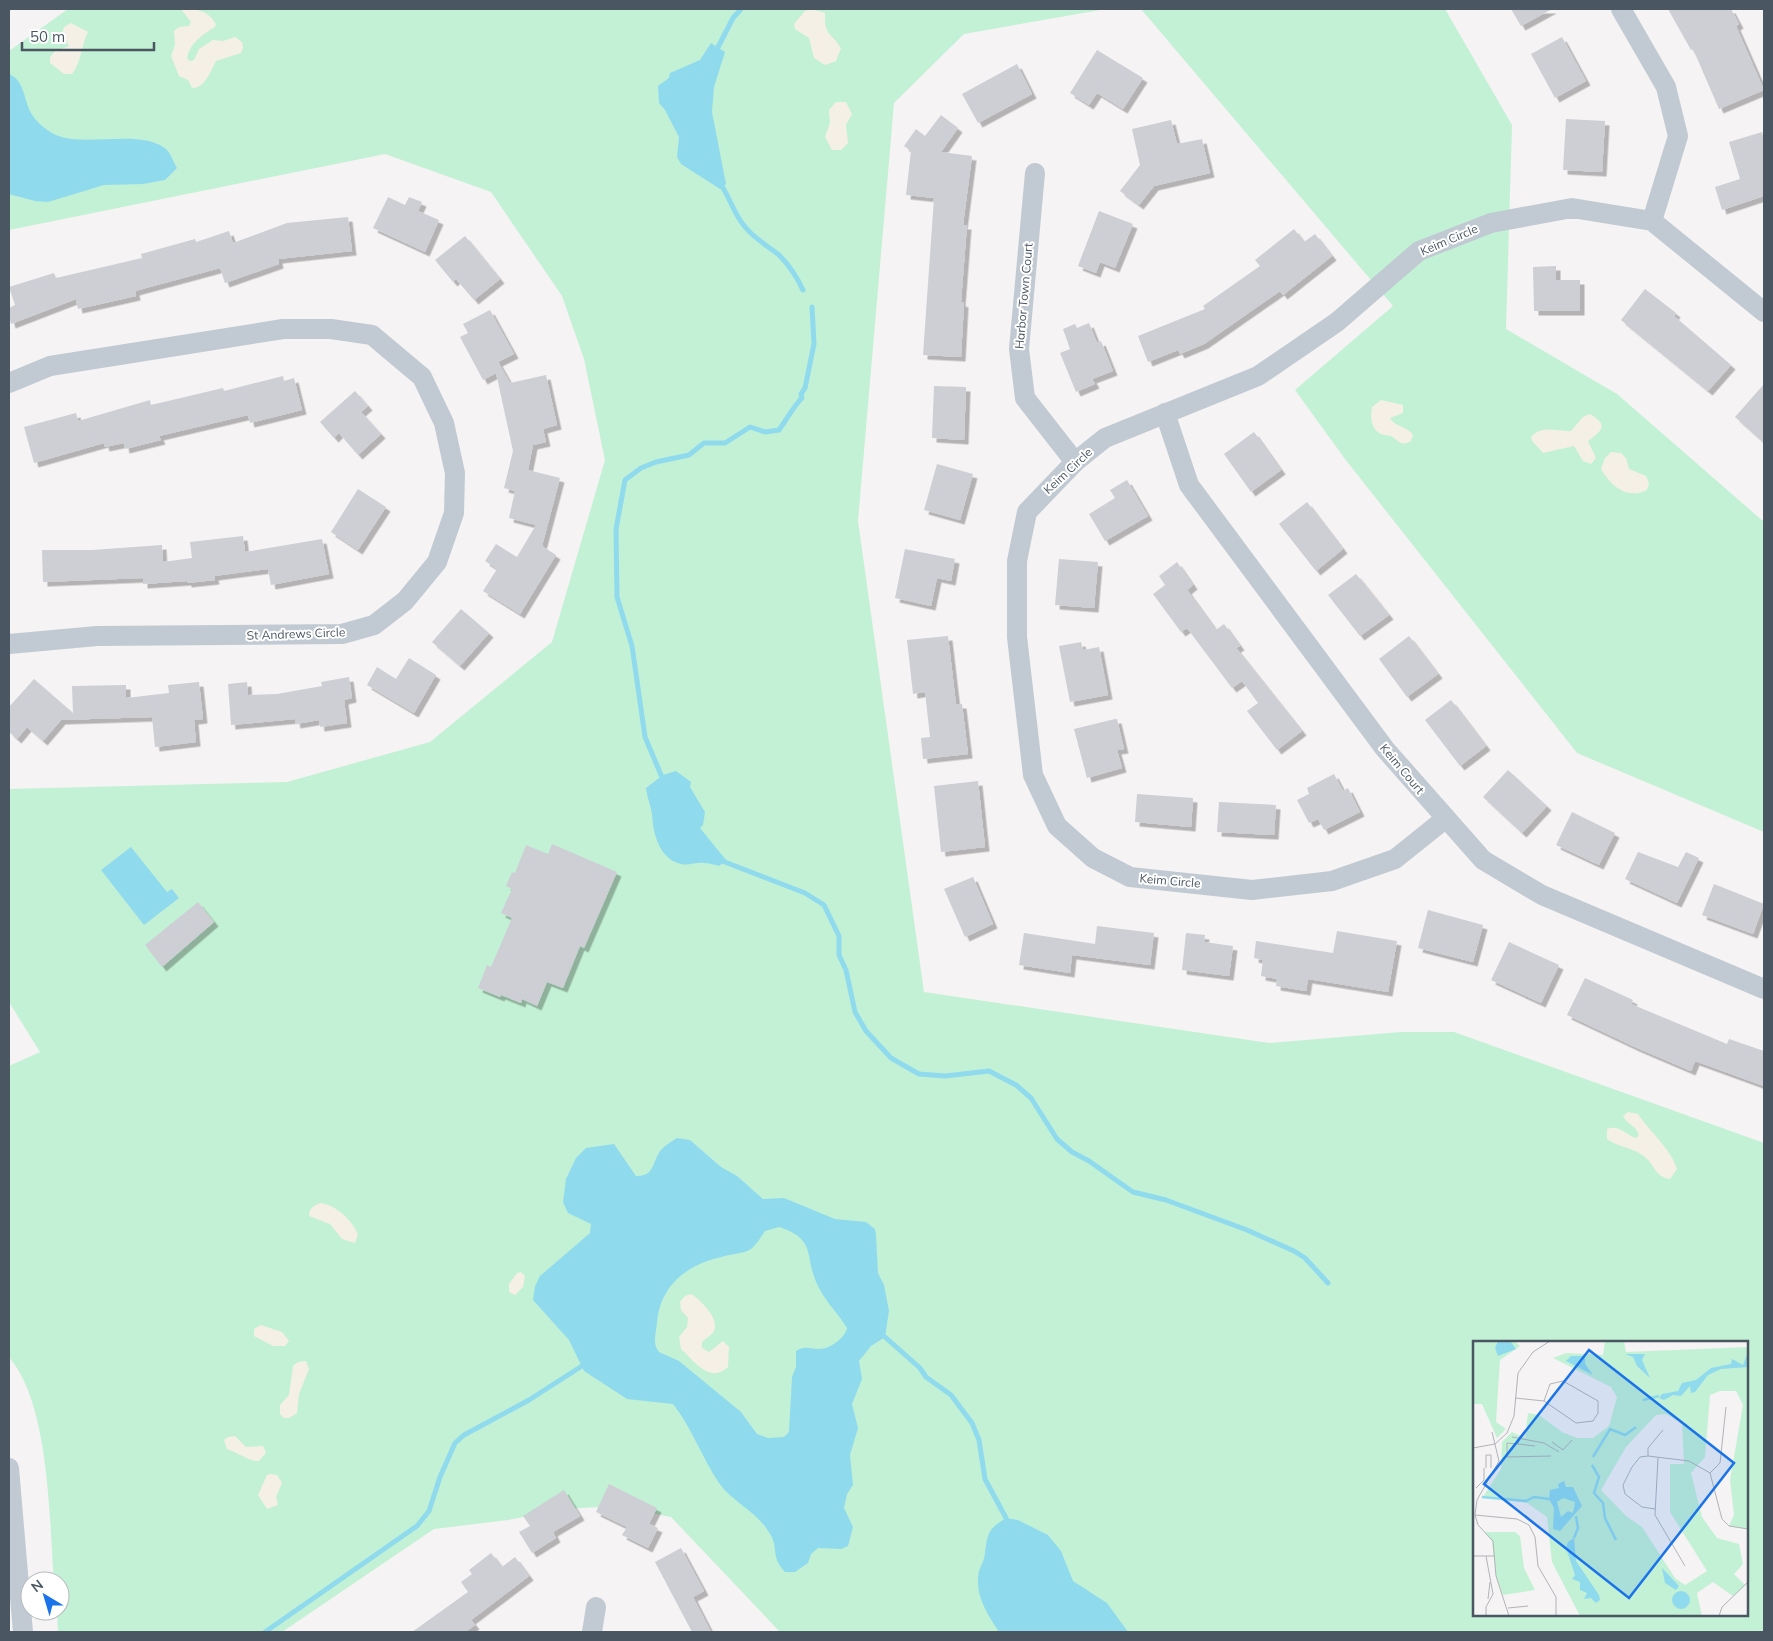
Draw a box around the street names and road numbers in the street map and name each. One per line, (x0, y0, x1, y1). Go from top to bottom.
street label: Keim Circle (1418, 221, 1480, 258)
street label: Harbor Town Court (1011, 242, 1036, 350)
street label: Keim Circle (1040, 444, 1095, 497)
street label: St Andrews Circle (246, 624, 346, 643)
street label: Keim Court (1377, 741, 1428, 797)
street label: Keim Circle (1139, 870, 1201, 891)

